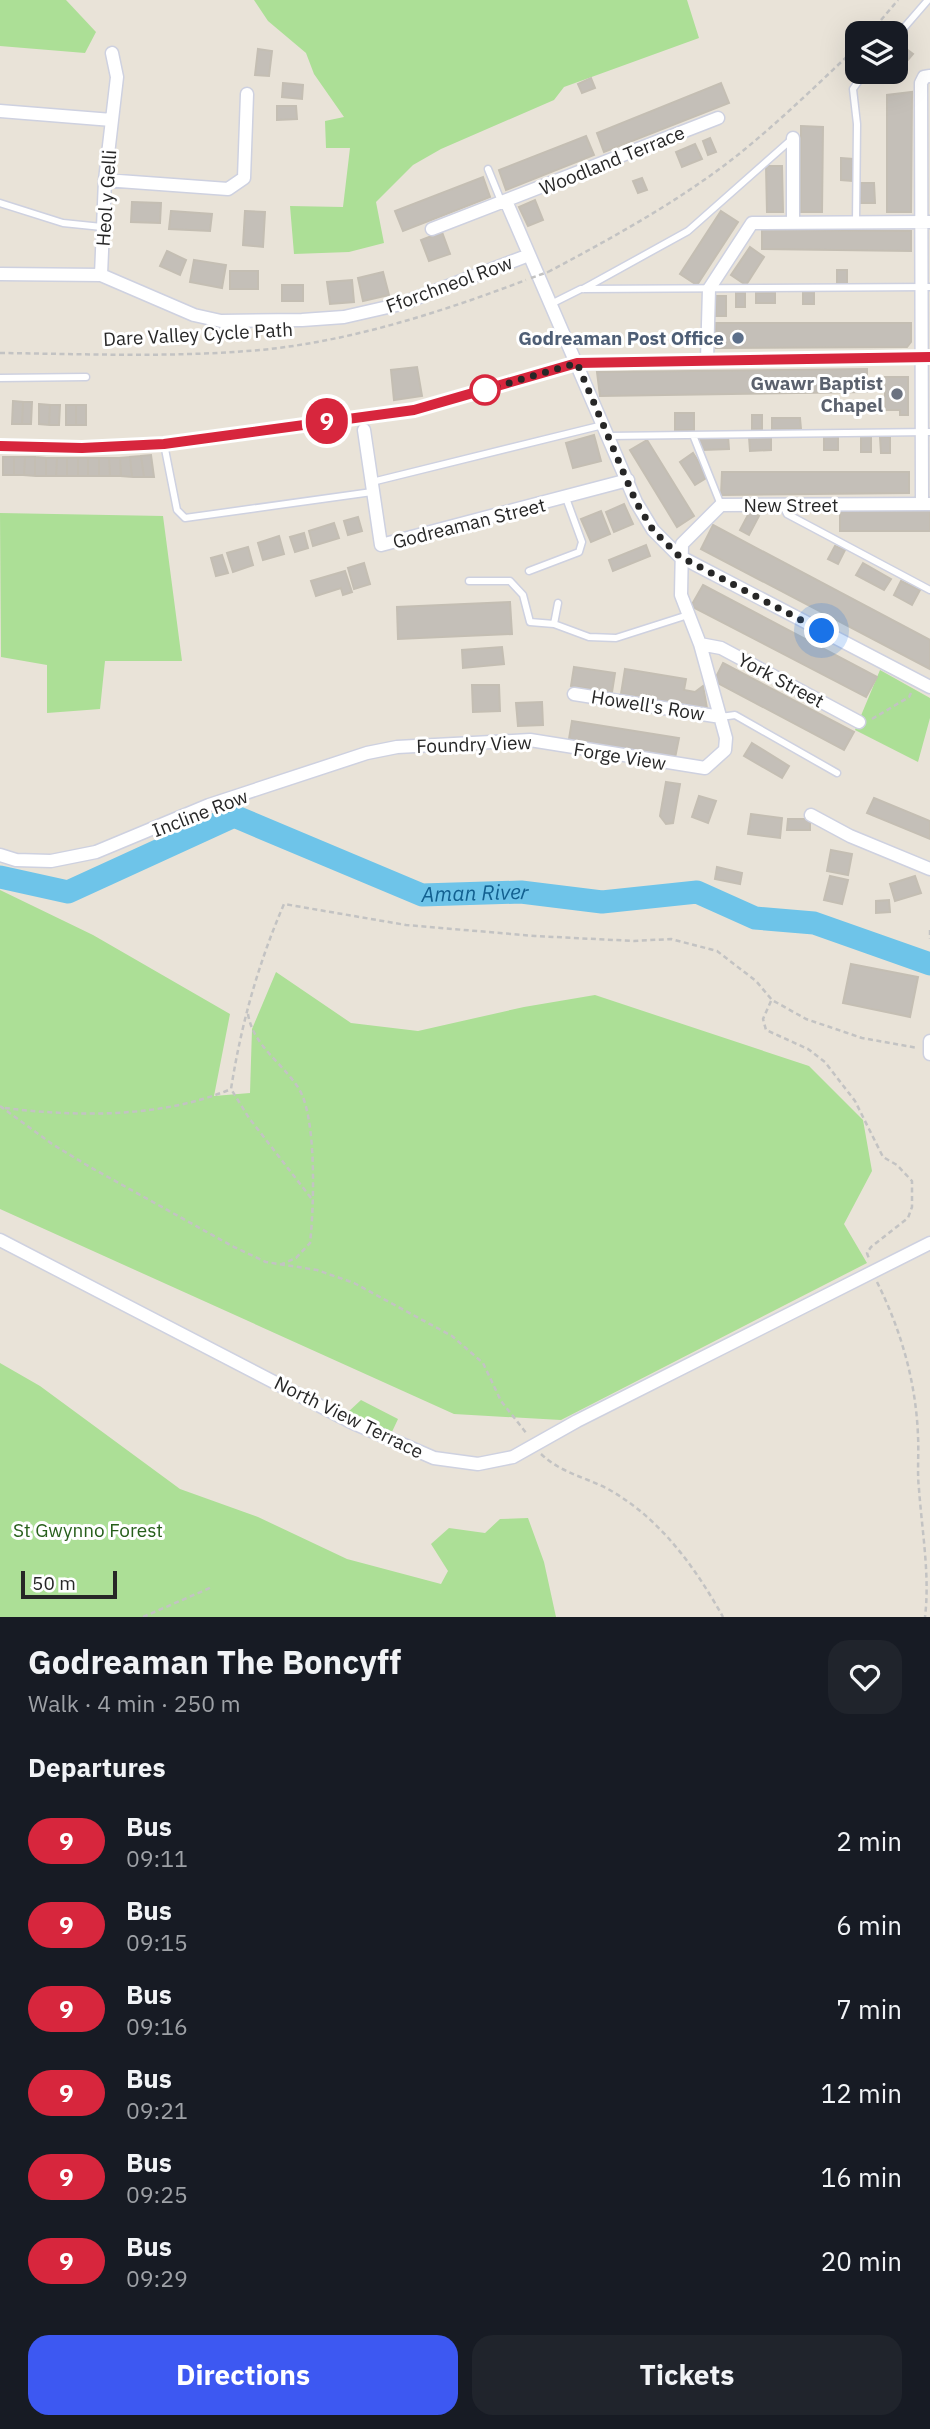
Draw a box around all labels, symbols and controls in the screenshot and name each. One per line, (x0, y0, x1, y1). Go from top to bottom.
map controls (845, 21, 908, 84)
button: layers (845, 21, 908, 84)
street label: Woodland Terrace (536, 120, 688, 200)
street label: Heol y Gelli (91, 149, 121, 247)
street label: Fforchneol Row (382, 250, 516, 318)
street label: Dare Valley Cycle Path (102, 317, 294, 351)
place label: Godreaman Post Office (518, 326, 724, 350)
marker: Godreaman Post Office (730, 330, 746, 346)
place label: Gwawr Baptist Chapel (750, 371, 883, 417)
unlabelled marker (470, 375, 500, 405)
marker: Gwawr Baptist Chapel (889, 386, 905, 402)
line badge: 9 (304, 398, 350, 444)
text: 9 (320, 405, 334, 437)
street label: Godreaman Street (390, 492, 548, 554)
street label: New Street (744, 493, 838, 517)
your location (804, 613, 839, 648)
street label: York Street (734, 647, 828, 713)
street label: Howell's Row (590, 684, 706, 726)
street label: Foundry View (416, 730, 532, 758)
street label: Forge View (572, 737, 668, 775)
street label: Incline Row (149, 784, 251, 842)
water label: Aman River (420, 877, 531, 908)
street label: North View Terrace (271, 1371, 427, 1463)
park label: St Gwynno Forest (13, 1518, 163, 1542)
scale bar (21, 1568, 117, 1600)
text: 50 m (32, 1571, 76, 1595)
text: Godreaman The Boncyff (28, 1640, 401, 1683)
button: heart (828, 1640, 902, 1714)
text: Walk · 4 min · 250 m (28, 1688, 241, 1718)
text: Departures (28, 1750, 166, 1784)
text: Bus (126, 1809, 172, 1843)
text: 2 min (836, 1824, 902, 1858)
text: 9 (59, 1825, 74, 1857)
text: 09:11 (126, 1843, 188, 1873)
text: Bus (126, 1893, 172, 1927)
text: 6 min (836, 1908, 902, 1942)
text: 9 (59, 1909, 74, 1941)
text: 09:15 (126, 1927, 188, 1957)
text: Bus (126, 1977, 172, 2011)
text: 7 min (836, 1992, 902, 2026)
text: 9 (59, 1993, 74, 2025)
text: 09:16 (126, 2011, 188, 2041)
text: Bus (126, 2061, 172, 2095)
text: 12 min (821, 2076, 902, 2110)
text: 9 (59, 2077, 74, 2109)
text: 09:21 (126, 2095, 188, 2125)
text: Bus (126, 2145, 172, 2179)
text: 16 min (821, 2160, 902, 2194)
text: 9 (59, 2161, 74, 2193)
text: 09:25 (126, 2179, 188, 2209)
text: Bus (126, 2229, 172, 2263)
text: 20 min (821, 2244, 902, 2278)
text: 9 (59, 2245, 74, 2277)
text: 09:29 (126, 2263, 188, 2293)
button: Directions (28, 2335, 458, 2415)
button: Tickets (472, 2335, 902, 2415)

